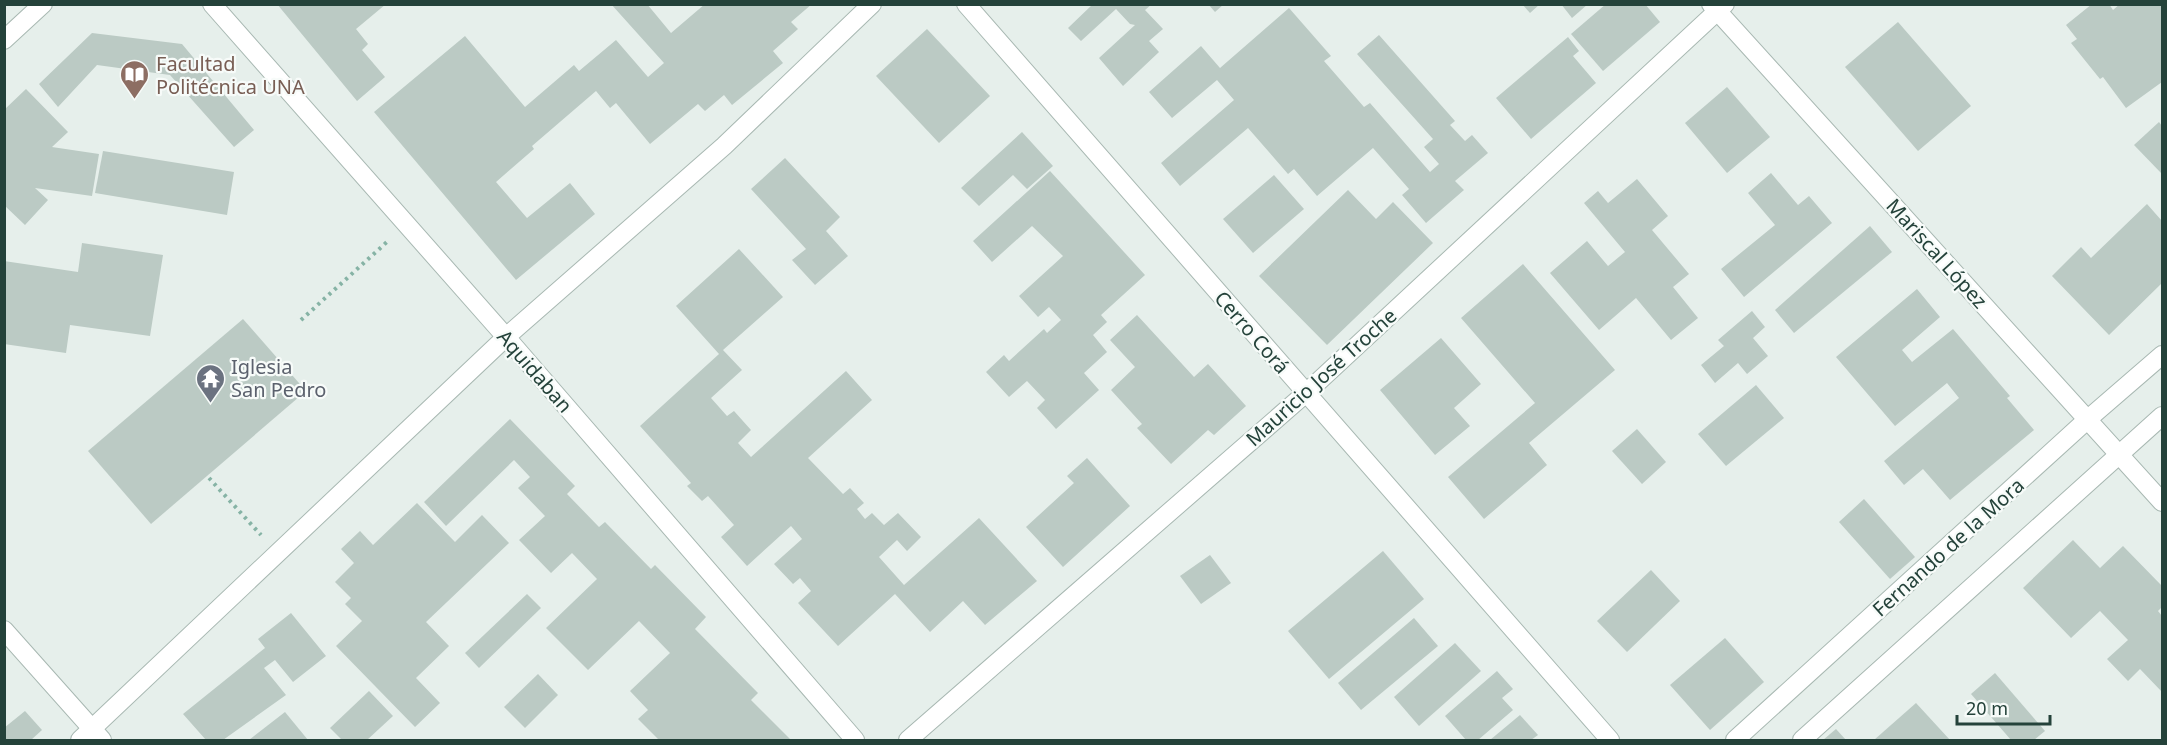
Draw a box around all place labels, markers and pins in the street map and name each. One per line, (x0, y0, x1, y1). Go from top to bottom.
place label: Facultad Politécnica UNA (156, 50, 305, 100)
library icon: Facultad Politécnica UNA (119, 58, 151, 100)
place label: Iglesia San Pedro (231, 353, 326, 403)
temple icon: Iglesia San Pedro (194, 362, 226, 404)

